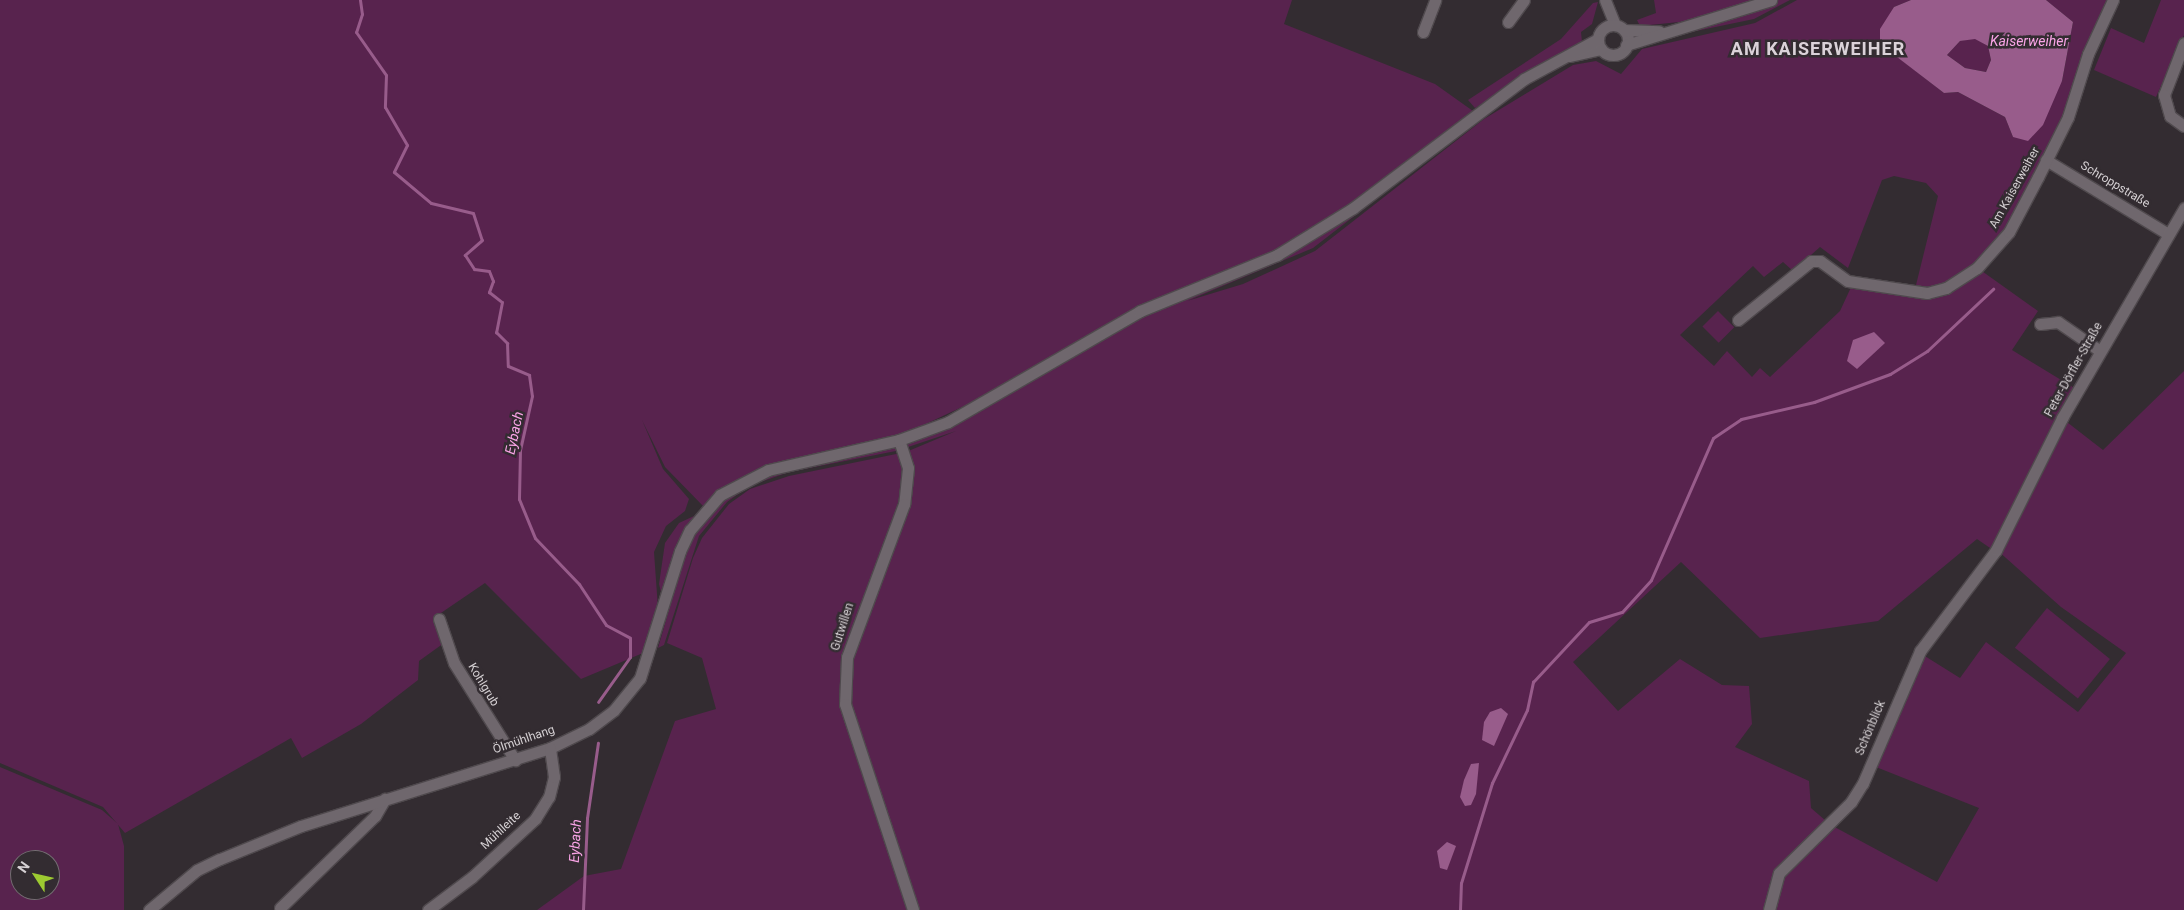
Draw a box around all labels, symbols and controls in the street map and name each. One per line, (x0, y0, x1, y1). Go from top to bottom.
water label: Kaiserweiher (1990, 33, 2068, 49)
district label: AM KAISERWEIHER (1729, 38, 1907, 60)
street label: Am Kaiserweiher (1987, 145, 2043, 231)
street label: Schroppstraße (2078, 159, 2152, 211)
street label: Peter-Dörfler-Straße (2042, 320, 2106, 420)
water label: Eybach (501, 410, 527, 456)
street label: Gutwillen (829, 601, 857, 653)
street label: Kohlgrub (464, 661, 502, 709)
street label: Schönblick (1853, 698, 1889, 758)
street label: Ölmühlhang (491, 723, 557, 757)
street label: Mühlleite (478, 809, 524, 853)
water label: Eybach (565, 819, 585, 863)
north arrow (10, 850, 60, 900)
text: N (14, 858, 33, 876)

